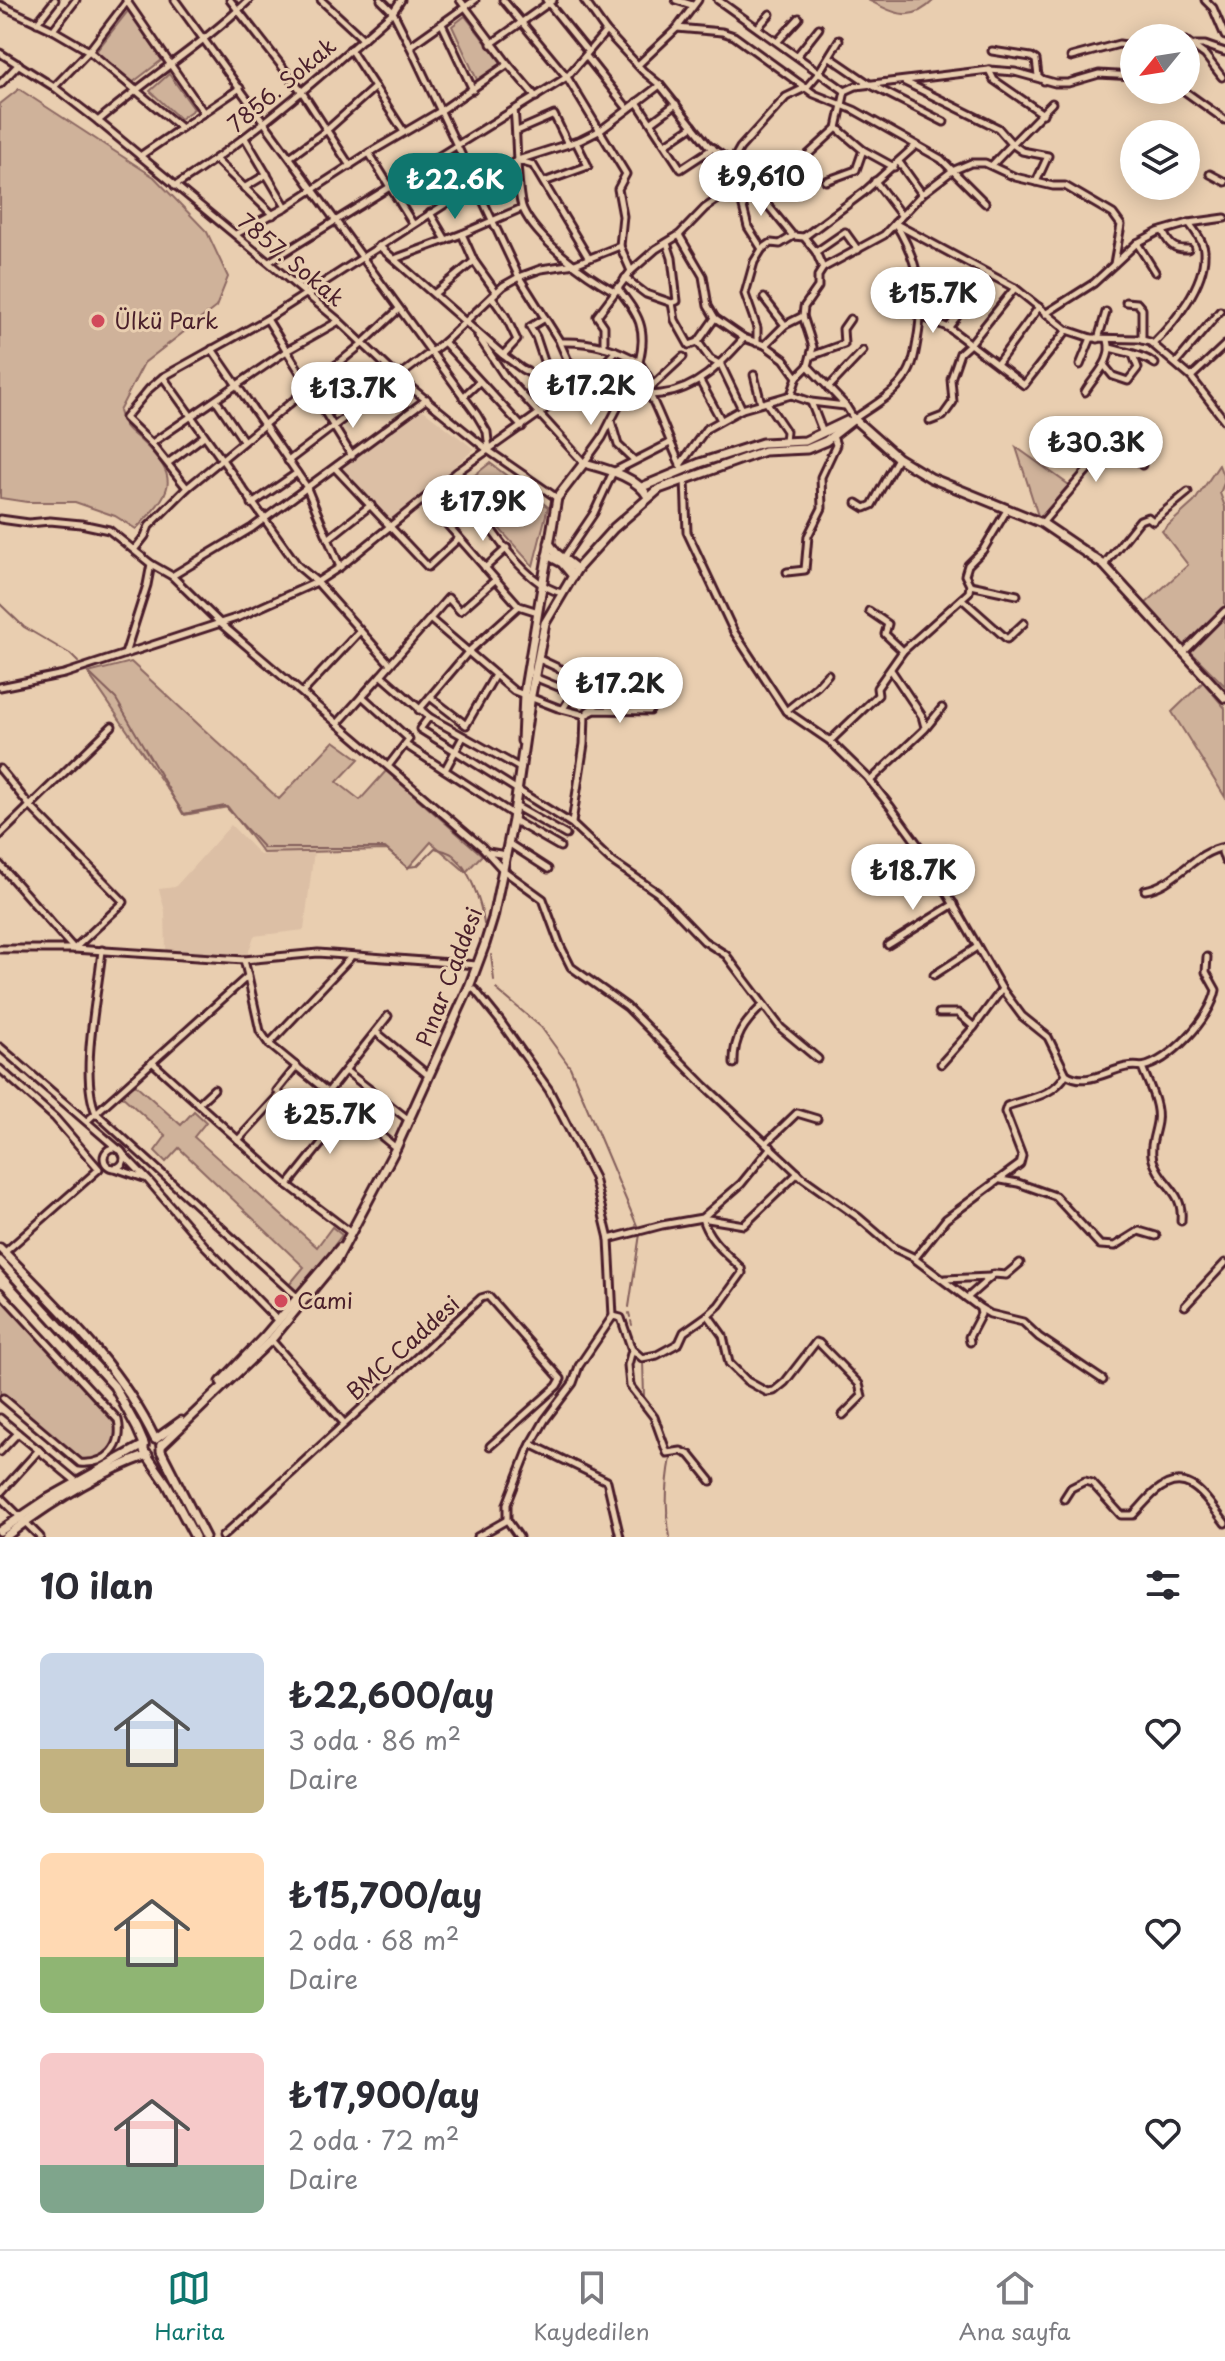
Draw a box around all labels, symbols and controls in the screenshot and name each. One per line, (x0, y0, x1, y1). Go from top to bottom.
north arrow (1120, 24, 1200, 104)
map controls (1120, 24, 1200, 200)
street label: 7856. Sokak (220, 28, 343, 139)
button: layers (1120, 120, 1200, 200)
pin: ₺9,610 (696, 150, 826, 218)
pin: ₺22.6K (390, 153, 520, 221)
text: ₺9,610 (717, 156, 805, 195)
text: ₺22.6K (406, 159, 504, 198)
street label: 7857. Sokak (231, 204, 353, 314)
pin: ₺15.7K (868, 267, 998, 335)
text: ₺15.7K (889, 273, 977, 312)
place label: Ülkü Park (114, 303, 219, 336)
marker: Ülkü Park (89, 312, 107, 330)
pin: ₺17.2K (526, 359, 656, 427)
pin: ₺13.7K (288, 362, 418, 430)
text: ₺17.2K (546, 365, 636, 404)
text: ₺13.7K (309, 368, 397, 407)
pin: ₺30.3K (1031, 416, 1161, 484)
text: ₺30.3K (1047, 422, 1145, 461)
pin: ₺17.9K (418, 475, 548, 543)
text: ₺17.9K (440, 481, 526, 520)
pin: ₺17.2K (555, 657, 685, 725)
text: ₺17.2K (575, 663, 665, 702)
pin: ₺18.7K (848, 844, 978, 912)
text: ₺18.7K (869, 850, 957, 889)
street label: Pınar Caddesi (406, 902, 489, 1051)
pin: ₺25.7K (265, 1088, 395, 1156)
text: ₺25.7K (284, 1094, 376, 1133)
place label: Cami (297, 1283, 353, 1316)
street label: BMC Caddesi (338, 1287, 466, 1407)
marker: Cami (272, 1292, 290, 1310)
text: 10 ilan (40, 1559, 154, 1611)
icon: filters (1141, 1563, 1185, 1607)
text: ₺22,600/ay (288, 1668, 494, 1720)
icon: home (104, 1685, 200, 1781)
icon: heart (1141, 1711, 1185, 1755)
text: 3 oda · 86 m² (288, 1720, 461, 1759)
text: Daire (288, 1759, 358, 1798)
text: ₺15,700/ay (288, 1868, 482, 1920)
icon: home (104, 1885, 200, 1981)
icon: heart (1141, 1911, 1185, 1955)
text: 2 oda · 68 m² (288, 1920, 460, 1959)
text: Daire (288, 1959, 358, 1998)
text: ₺17,900/ay (288, 2068, 480, 2120)
icon: home (104, 2085, 200, 2181)
icon: heart (1141, 2111, 1185, 2155)
text: 2 oda · 72 m² (288, 2120, 459, 2159)
text: Daire (288, 2159, 358, 2198)
tab: Harita (155, 2266, 224, 2347)
tab: Kaydedilen (533, 2266, 650, 2347)
tab: Ana sayfa (959, 2266, 1070, 2347)

